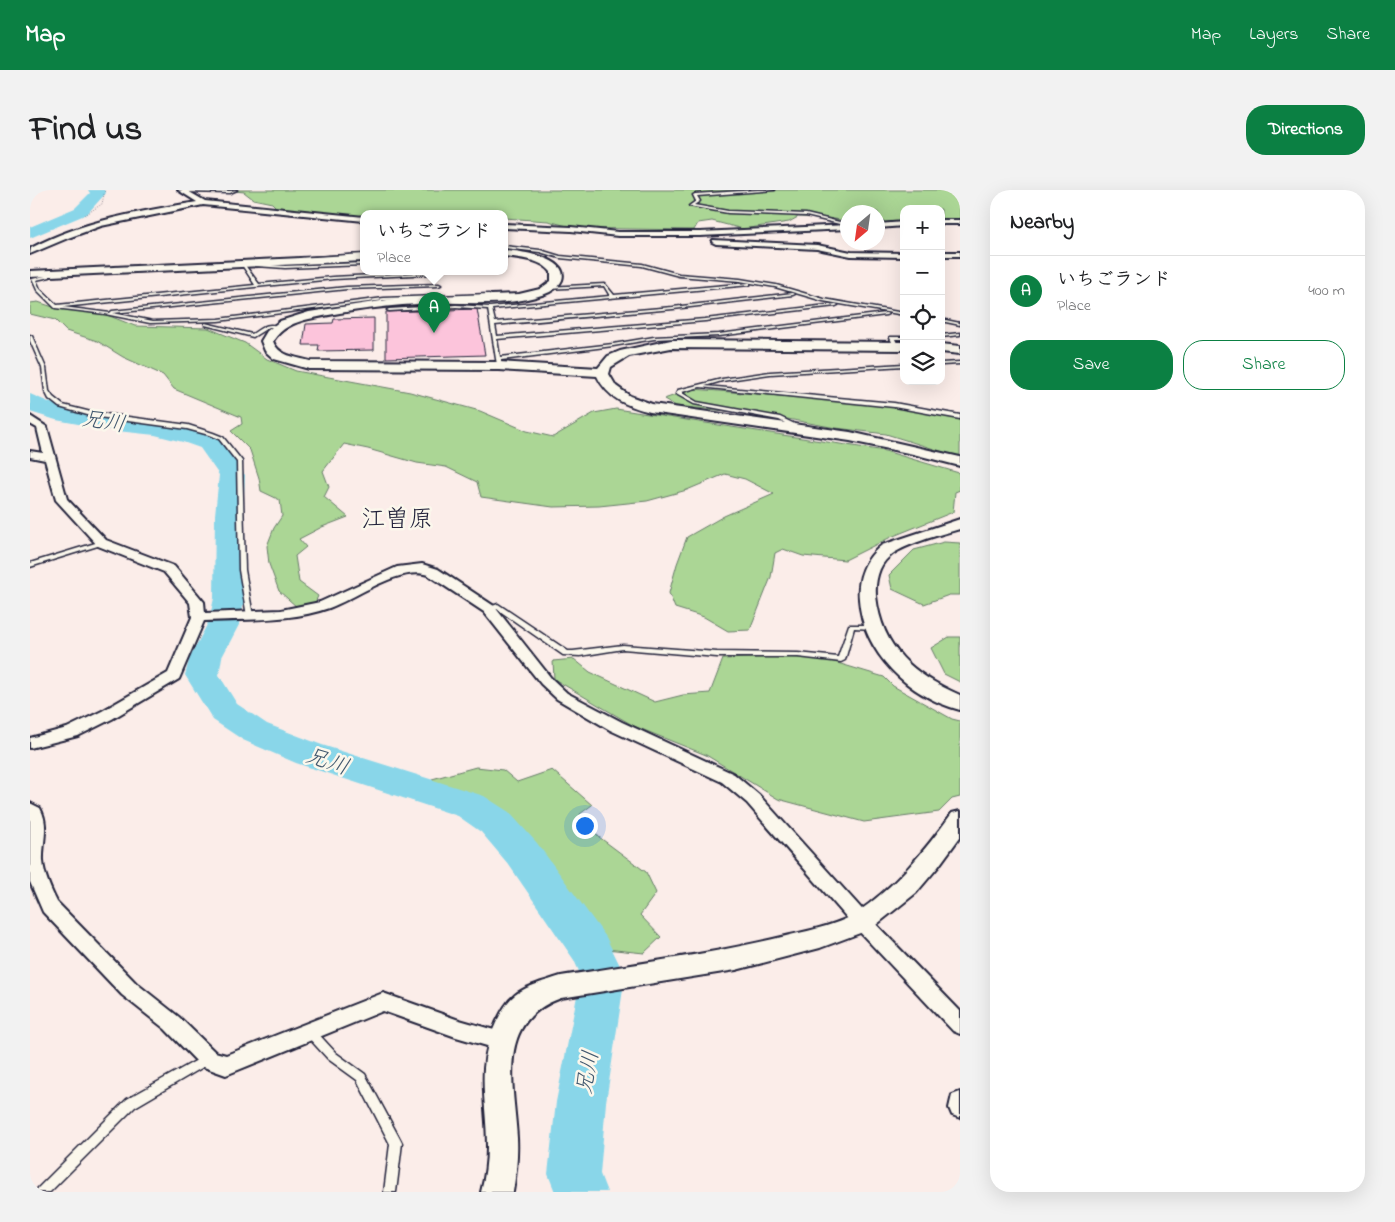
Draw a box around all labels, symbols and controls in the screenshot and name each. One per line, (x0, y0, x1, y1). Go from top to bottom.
text: Map (25, 18, 66, 53)
text: Map (1191, 22, 1221, 48)
text: Layers (1249, 22, 1299, 48)
text: Share (1327, 22, 1370, 48)
text: Find us (30, 105, 142, 156)
button: Directions (1246, 105, 1365, 155)
north arrow (840, 205, 885, 250)
map controls (900, 205, 945, 385)
button: + (900, 205, 945, 250)
text: Nearby (1010, 208, 1074, 238)
popup (360, 210, 508, 275)
text: いちごランド (377, 219, 491, 246)
text: Place (377, 246, 411, 270)
button: − (900, 250, 945, 295)
text: いちごランド (1057, 267, 1171, 294)
text: A (1021, 279, 1031, 303)
text: 400 m (1308, 279, 1345, 303)
pin: A (418, 292, 450, 333)
text: Place (1057, 294, 1091, 318)
button: locate (900, 295, 945, 340)
button: layers (900, 340, 945, 385)
button: Save (1010, 340, 1173, 390)
button: Share (1183, 340, 1345, 390)
water label: 兄川 (79, 404, 128, 442)
district label: 江曽原 (361, 503, 433, 538)
water label: 兄川 (301, 741, 353, 785)
your location (572, 813, 598, 839)
water label: 兄川 (569, 1048, 609, 1097)

